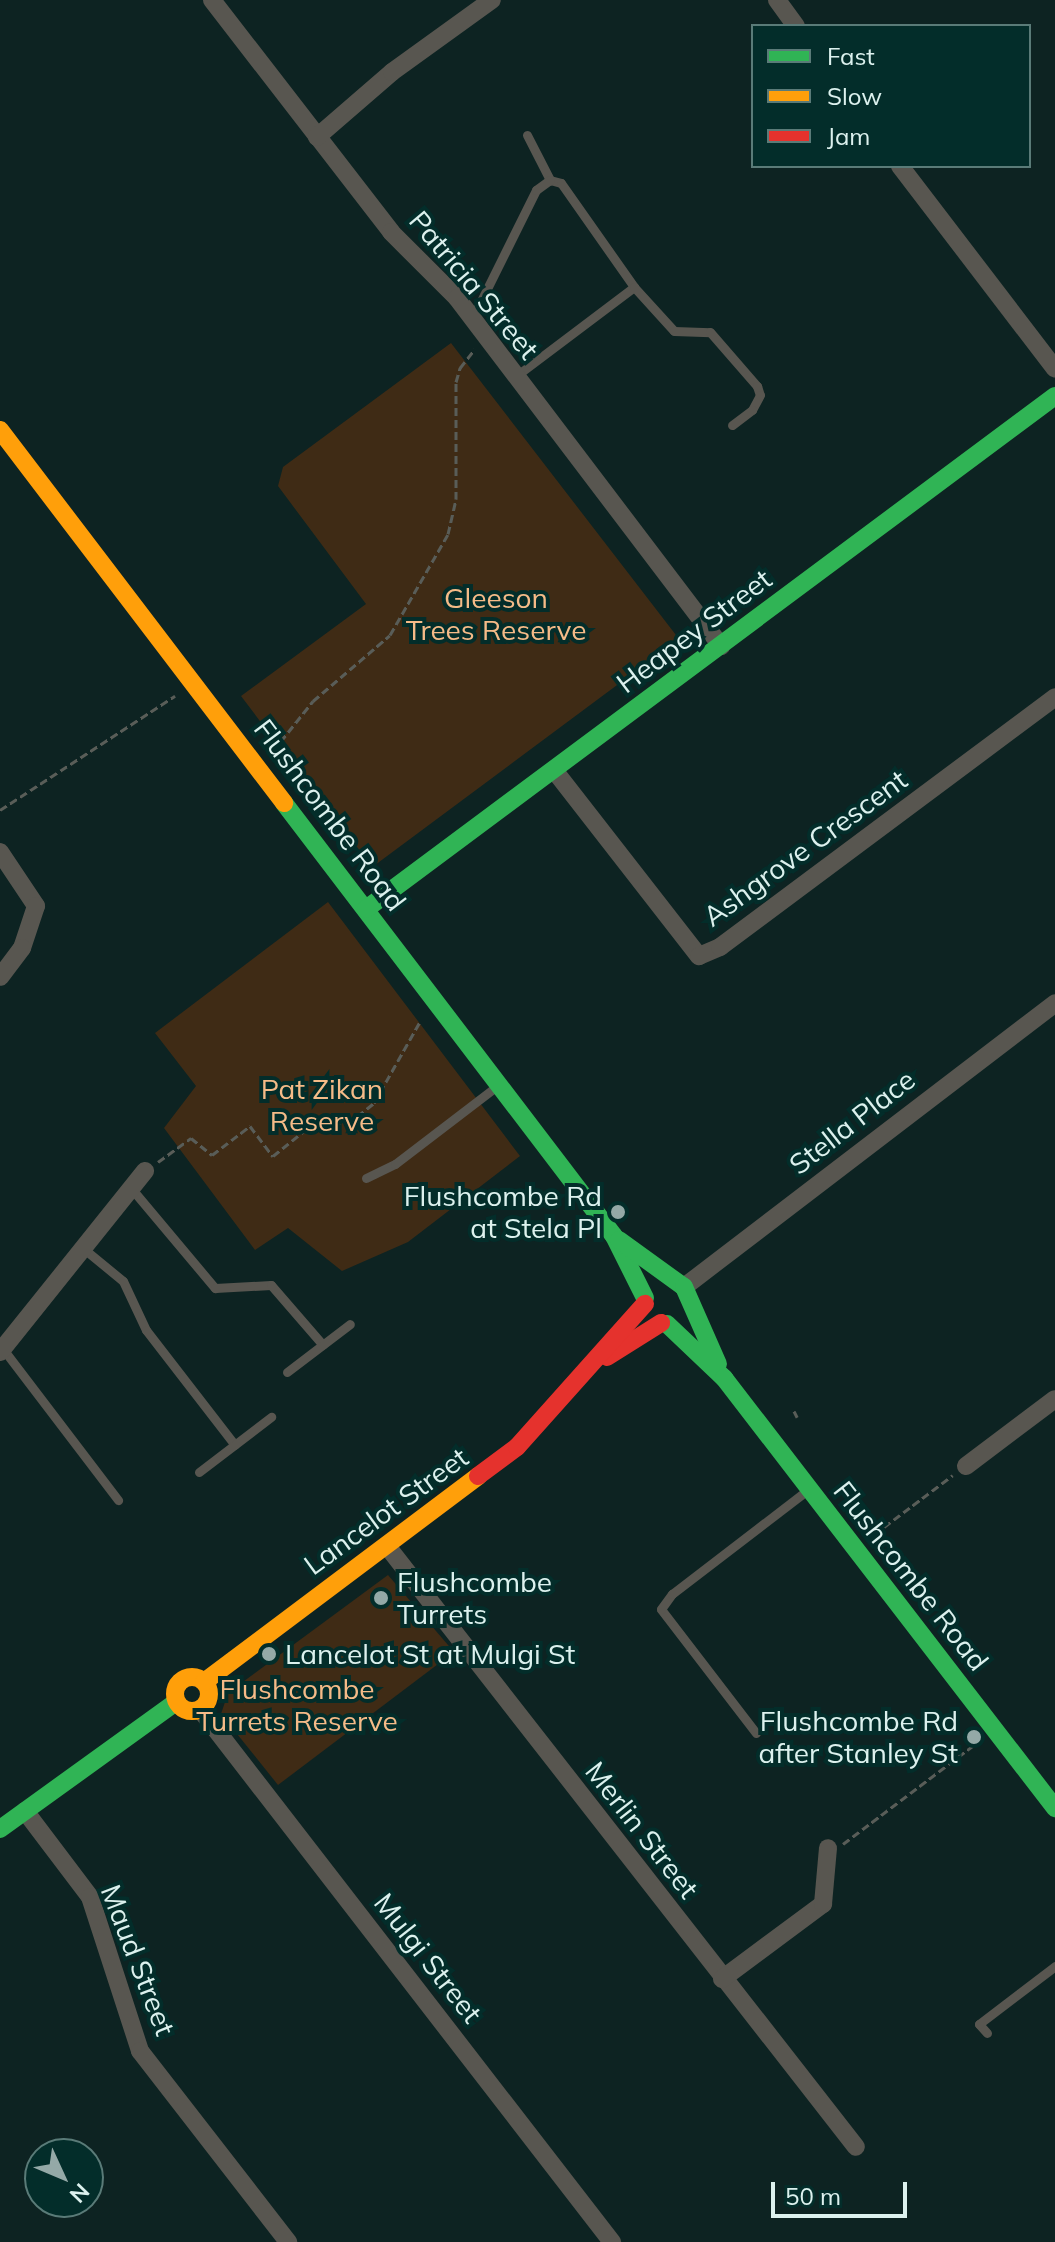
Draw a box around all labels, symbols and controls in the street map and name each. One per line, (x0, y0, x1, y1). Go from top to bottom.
legend (751, 24, 1031, 168)
text: Fast (827, 41, 875, 71)
text: Slow (827, 81, 882, 111)
text: Jam (827, 121, 870, 151)
street label: Patricia Street (402, 204, 546, 366)
street label: Heapey Street (610, 562, 778, 700)
park label: Gleeson Trees Reserve (406, 581, 586, 647)
street label: Flushcombe Road (247, 713, 413, 917)
street label: Ashgrove Crescent (696, 763, 914, 933)
street label: Stella Place (782, 1063, 922, 1181)
park label: Pat Zikan Reserve (261, 1072, 383, 1138)
place label: Flushcombe Rd at Stela Pl (404, 1179, 602, 1245)
marker: Flushcombe Rd at Stela Pl (609, 1203, 627, 1221)
street label: Lancelot Street (298, 1440, 474, 1582)
street label: Flushcombe Road (827, 1475, 995, 1677)
place label: Flushcombe Turrets (397, 1565, 552, 1631)
marker: Flushcombe Turrets (372, 1589, 390, 1607)
place label: Lancelot St at Mulgi St (285, 1637, 575, 1671)
marker: Lancelot St at Mulgi St (260, 1645, 278, 1663)
park label: Flushcombe Turrets Reserve (196, 1672, 398, 1738)
place label: Flushcombe Rd after Stanley St (759, 1704, 958, 1770)
marker: Flushcombe Rd after Stanley St (965, 1728, 983, 1746)
street label: Merlin Street (578, 1755, 706, 1905)
street label: Maud Street (94, 1880, 182, 2040)
street label: Mulgi Street (367, 1887, 489, 2029)
north arrow (24, 2138, 104, 2218)
scale bar (775, 2166, 911, 2216)
text: N (64, 2178, 96, 2209)
text: 50 m (785, 2181, 841, 2211)

